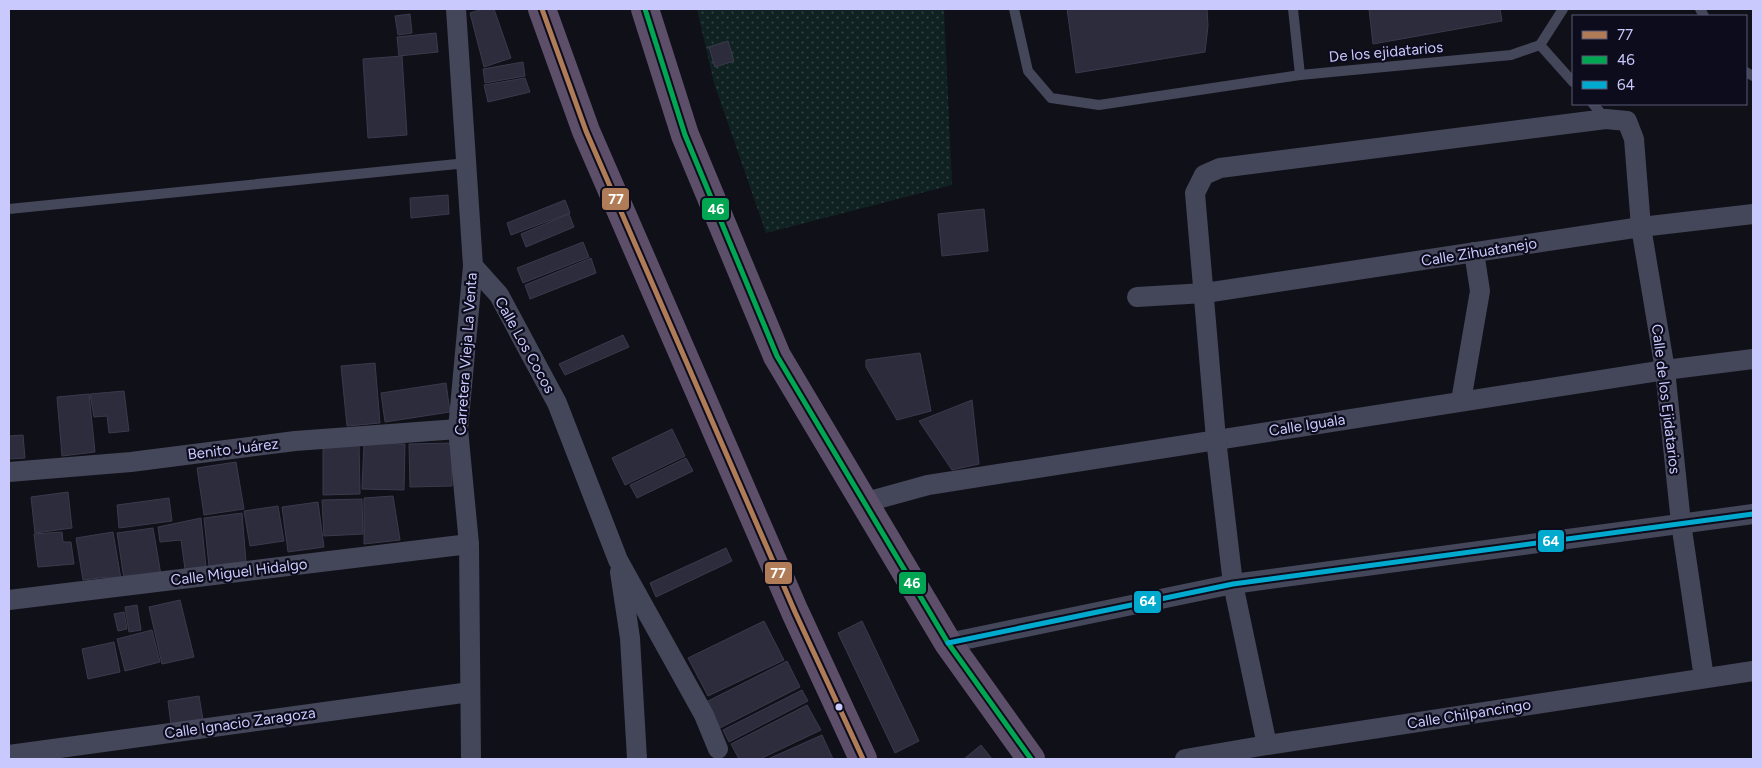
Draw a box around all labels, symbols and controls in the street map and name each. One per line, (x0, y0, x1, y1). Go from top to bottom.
legend (1572, 15, 1747, 105)
text: 77 (1617, 26, 1633, 44)
street label: De los ejidatarios (1328, 38, 1444, 66)
text: 46 (1617, 51, 1635, 69)
text: 64 (1617, 76, 1635, 94)
line badge: 77 (601, 187, 630, 211)
text: 77 (608, 191, 624, 208)
line badge: 46 (701, 197, 730, 221)
text: 46 (708, 201, 724, 218)
street label: Calle Zihuatanejo (1420, 234, 1538, 270)
street label: Carretera Vieja La Venta (451, 272, 481, 436)
street label: Calle Los Cocos (491, 294, 559, 396)
street label: Calle de los Ejidatarios (1648, 323, 1684, 475)
street label: Calle Iguala (1268, 410, 1346, 440)
street label: Benito Juárez (186, 434, 280, 464)
line badge: 64 (1537, 529, 1565, 553)
text: 64 (1543, 533, 1560, 550)
street label: Calle Miguel Hidalgo (170, 555, 309, 589)
line badge: 77 (764, 561, 793, 585)
text: 77 (770, 565, 786, 582)
line badge: 46 (898, 571, 927, 595)
text: 46 (904, 575, 920, 592)
line badge: 64 (1133, 590, 1162, 614)
text: 64 (1140, 593, 1157, 610)
street label: Calle Chilpancingo (1406, 695, 1533, 733)
unlabelled marker (834, 702, 844, 712)
street label: Calle Ignacio Zaragoza (163, 703, 317, 743)

